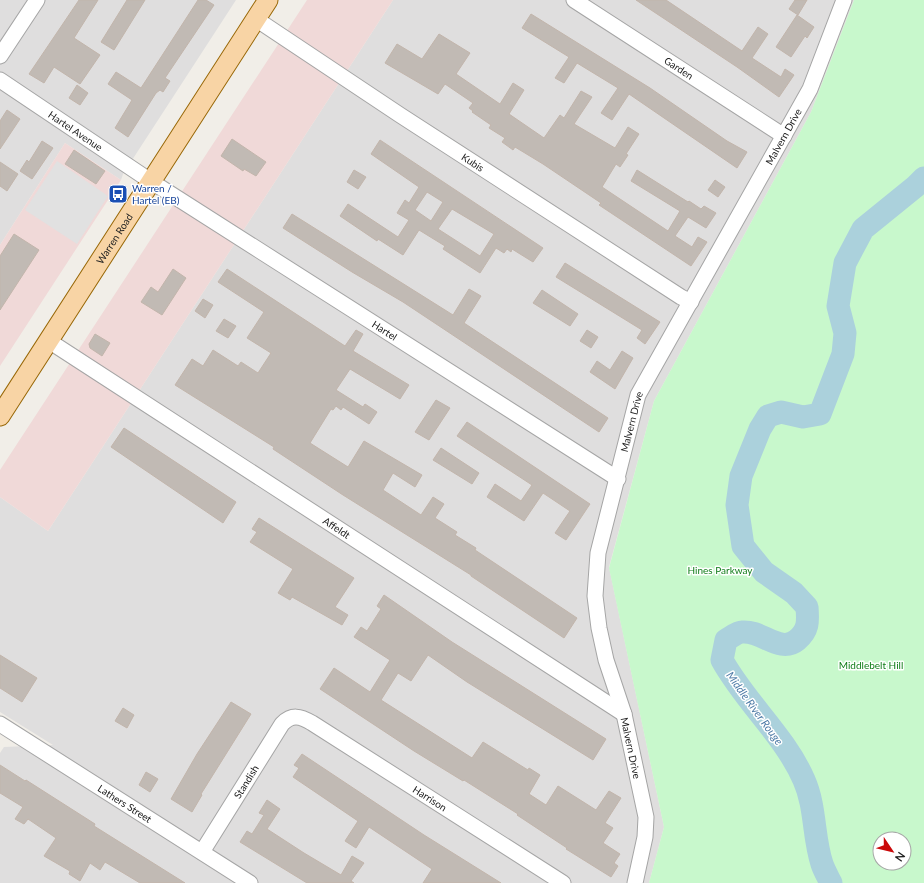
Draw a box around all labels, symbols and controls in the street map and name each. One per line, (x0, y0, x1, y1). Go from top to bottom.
street label: Garden (662, 54, 696, 82)
street label: Malvern Drive (763, 106, 804, 167)
street label: Hartel Avenue (46, 108, 105, 153)
street label: Kubis (460, 151, 486, 174)
place label: Warren / Hartel (EB) (132, 182, 180, 206)
bus stop icon: Warren / Hartel (EB) (107, 183, 129, 205)
street label: Warren Road (94, 211, 135, 266)
street label: Hartel (370, 318, 399, 343)
street label: Malvern Drive (618, 389, 645, 453)
street label: Affeldt (321, 514, 353, 541)
park label: Hines Parkway (687, 564, 753, 576)
park label: Middlebelt Hill (839, 659, 903, 671)
water label: Middle River Rouge (724, 669, 786, 747)
street label: Malvern Drive (619, 716, 643, 780)
street label: Standish (231, 763, 261, 801)
street label: Lathers Street (96, 782, 154, 825)
street label: Harrison (411, 783, 449, 813)
north arrow (872, 831, 912, 871)
text: N (893, 850, 908, 864)

